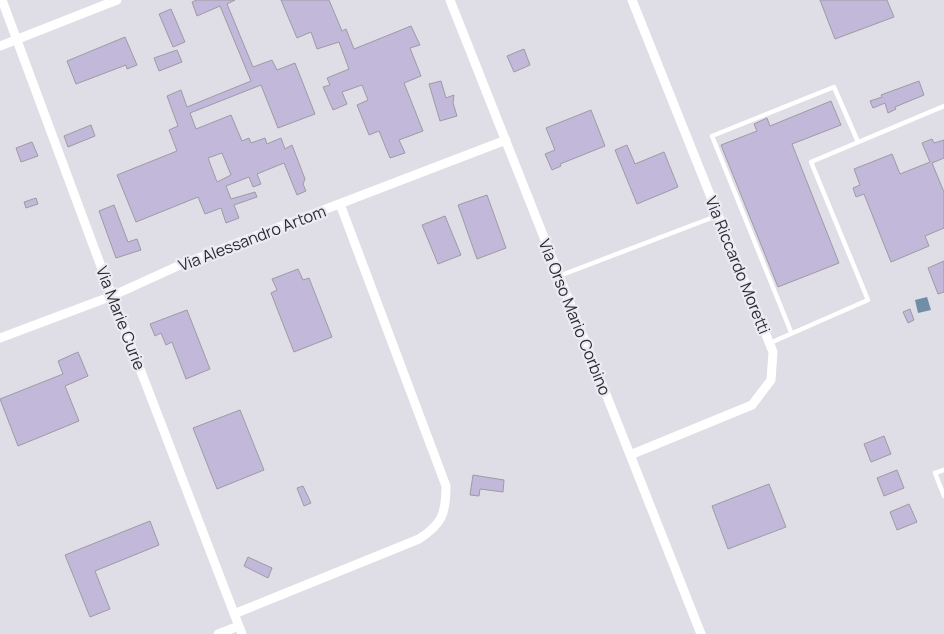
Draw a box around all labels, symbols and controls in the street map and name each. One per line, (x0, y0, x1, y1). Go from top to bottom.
street label: Via Riccardo Moretti (700, 193, 776, 337)
street label: Via Alessandro Artom (175, 200, 329, 276)
street label: Via Orso Mario Corbino (534, 236, 616, 398)
street label: Via Marie Curie (91, 263, 151, 373)

